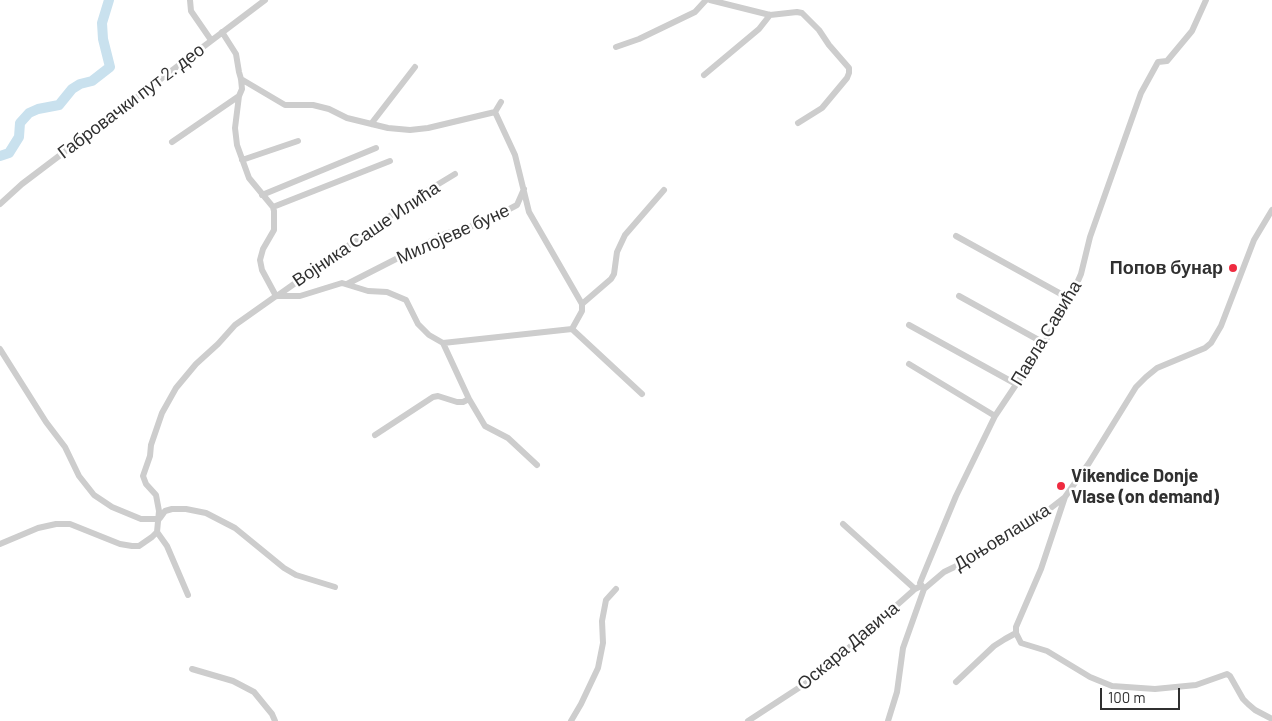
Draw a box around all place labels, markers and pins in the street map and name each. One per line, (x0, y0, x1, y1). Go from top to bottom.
place label: Попов бунар (1110, 257, 1223, 279)
marker: Попов бунар (1227, 262, 1239, 274)
place label: Vikendice Donje Vlase (on demand) (1071, 465, 1219, 508)
marker: Vikendice Donje Vlase (on demand) (1055, 480, 1067, 492)

